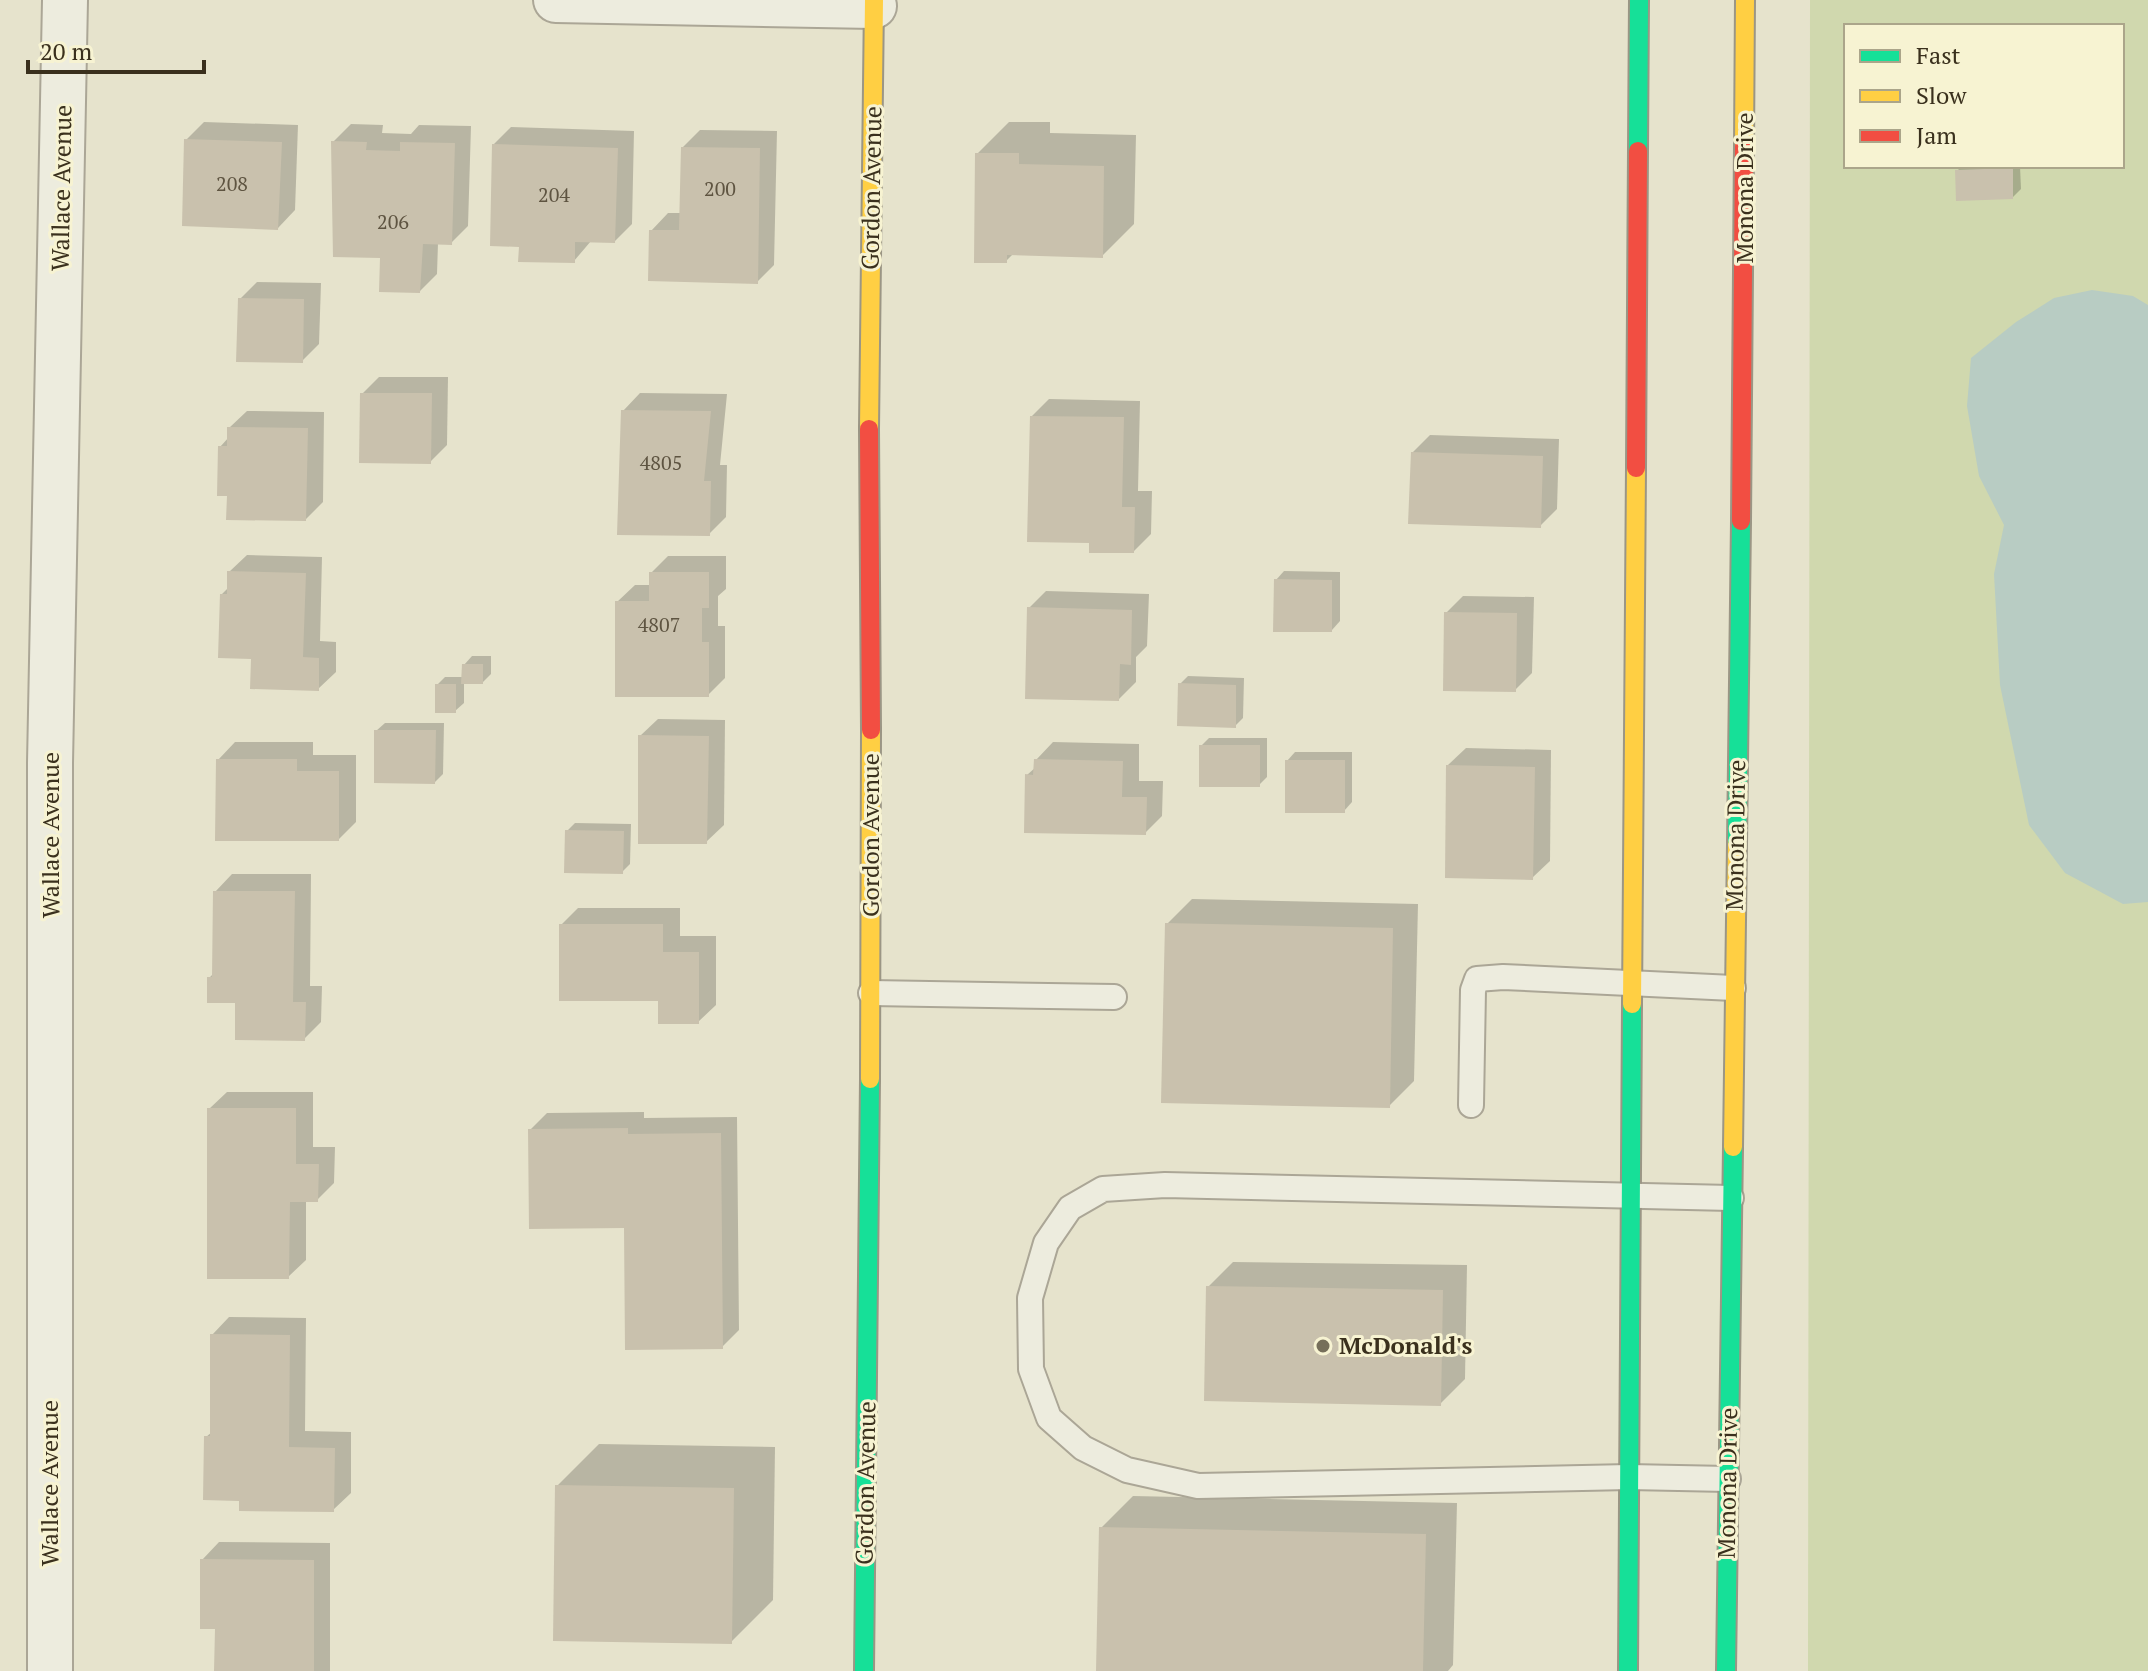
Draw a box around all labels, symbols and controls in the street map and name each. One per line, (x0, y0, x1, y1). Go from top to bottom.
scale bar (28, 24, 204, 74)
legend (1844, 24, 2124, 168)
text: 20 m (40, 35, 92, 67)
text: Fast (1916, 39, 1961, 71)
text: Slow (1916, 79, 1967, 111)
street label: Wallace Avenue (44, 105, 78, 271)
street label: Gordon Avenue (854, 106, 888, 270)
street label: Monona Drive (1728, 112, 1760, 264)
text: Jam (1916, 119, 1957, 151)
house number: 208 (216, 170, 248, 197)
house number: 200 (704, 175, 736, 202)
house number: 204 (538, 181, 570, 208)
house number: 206 (377, 208, 409, 235)
house number: 4805 (640, 449, 682, 476)
house number: 4807 (638, 611, 680, 638)
street label: Wallace Avenue (34, 752, 66, 918)
street label: Gordon Avenue (854, 753, 886, 917)
street label: Monona Drive (1718, 759, 1752, 911)
place label: McDonald's (1339, 1329, 1472, 1361)
marker: McDonald's (1314, 1337, 1332, 1355)
street label: Wallace Avenue (33, 1400, 65, 1566)
street label: Gordon Avenue (848, 1401, 882, 1565)
street label: Monona Drive (1710, 1407, 1744, 1559)

